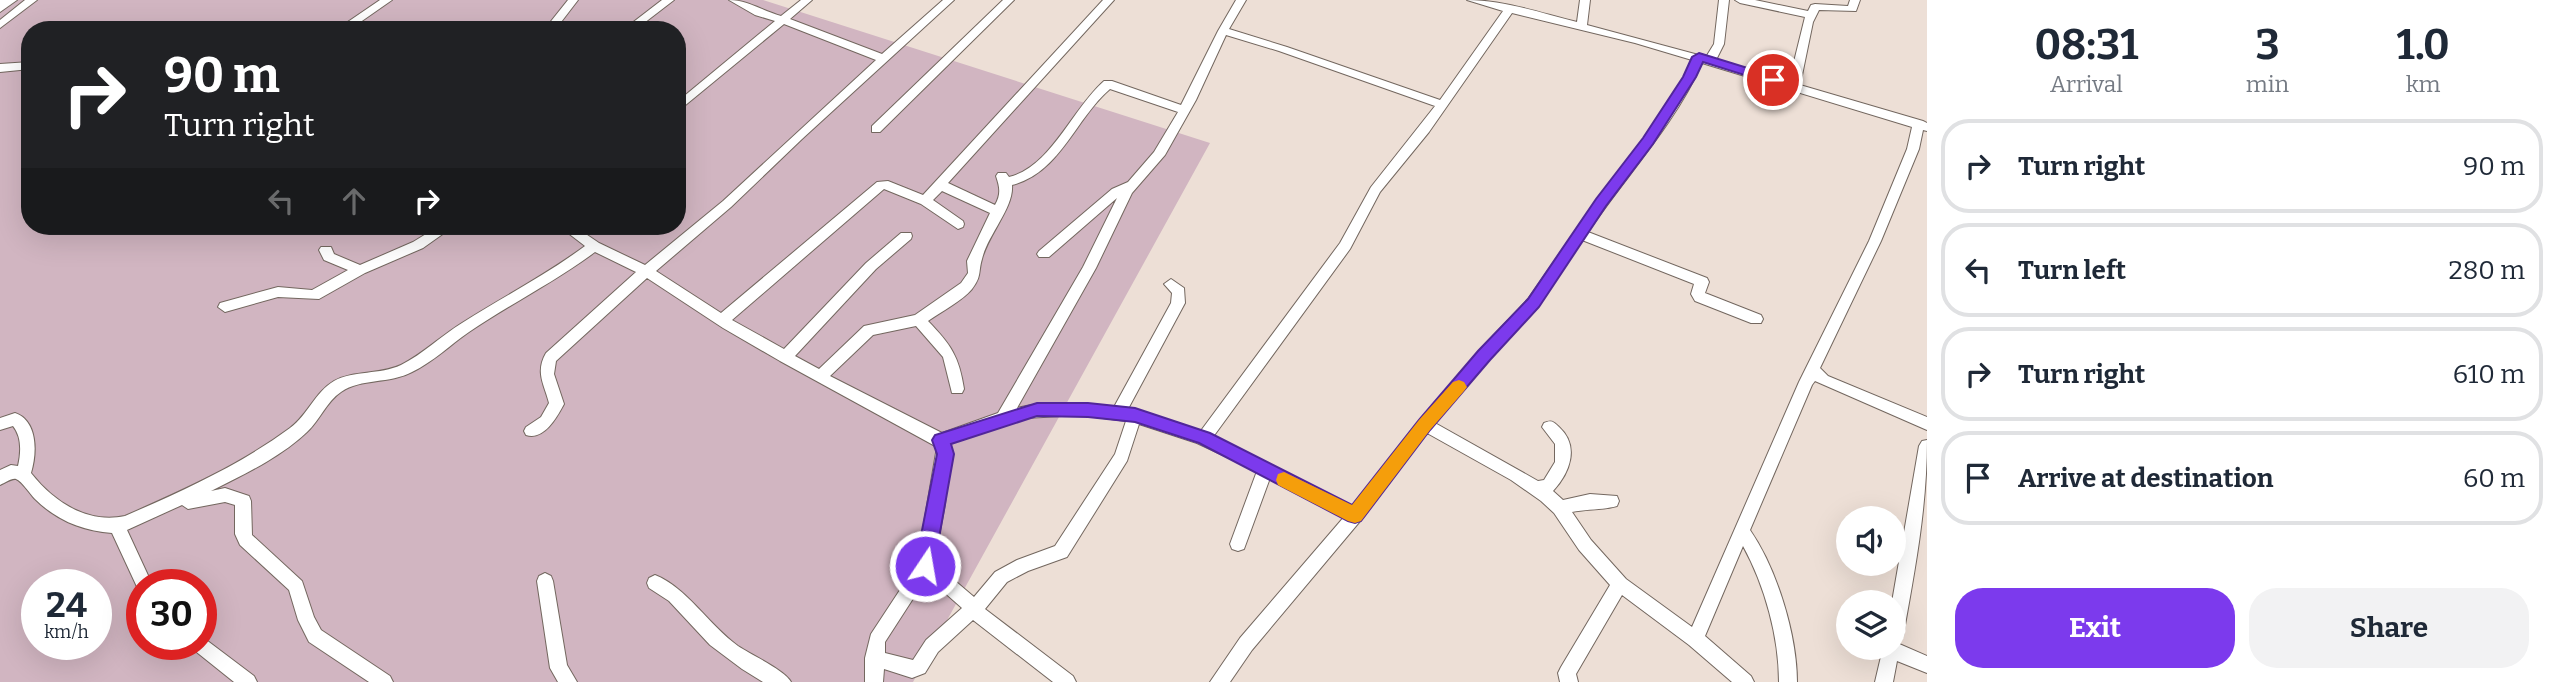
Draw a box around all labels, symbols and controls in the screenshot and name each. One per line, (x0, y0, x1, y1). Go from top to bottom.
text: 08:31 (2034, 20, 2138, 70)
text: 3 (2255, 20, 2280, 70)
text: 1.0 (2397, 20, 2450, 70)
text: 90 m (164, 46, 280, 105)
icon: right (49, 49, 140, 140)
pin (1743, 50, 1803, 110)
icon: arrive (1754, 61, 1792, 99)
text: Arrival (2050, 70, 2123, 98)
text: min (2246, 70, 2289, 98)
text: km (2406, 70, 2440, 98)
text: Turn right (164, 106, 315, 144)
icon: right (1959, 147, 1997, 185)
text: Turn right (2018, 151, 2145, 182)
text: 90 m (2463, 151, 2525, 182)
icon: left (262, 182, 300, 220)
icon: ahead (335, 182, 373, 220)
icon: right (408, 182, 446, 220)
icon: left (1959, 251, 1997, 289)
text: Turn left (2018, 255, 2126, 286)
text: 280 m (2449, 255, 2525, 286)
icon: right (1959, 355, 1997, 393)
text: Turn right (2018, 359, 2145, 390)
text: 610 m (2453, 359, 2525, 390)
icon: arrive (1959, 459, 1997, 497)
text: Arrive at destination (2018, 463, 2273, 494)
text: 60 m (2463, 463, 2525, 494)
map controls (1836, 506, 1906, 660)
button: sound (1836, 506, 1906, 576)
position arrow (888, 529, 962, 603)
speed limit sign: 30 (126, 569, 217, 660)
text: 24 (46, 584, 87, 626)
button: Exit (1955, 588, 2235, 668)
button: Share (2249, 588, 2529, 668)
button: layers (1836, 590, 1906, 660)
text: km/h (44, 621, 89, 643)

